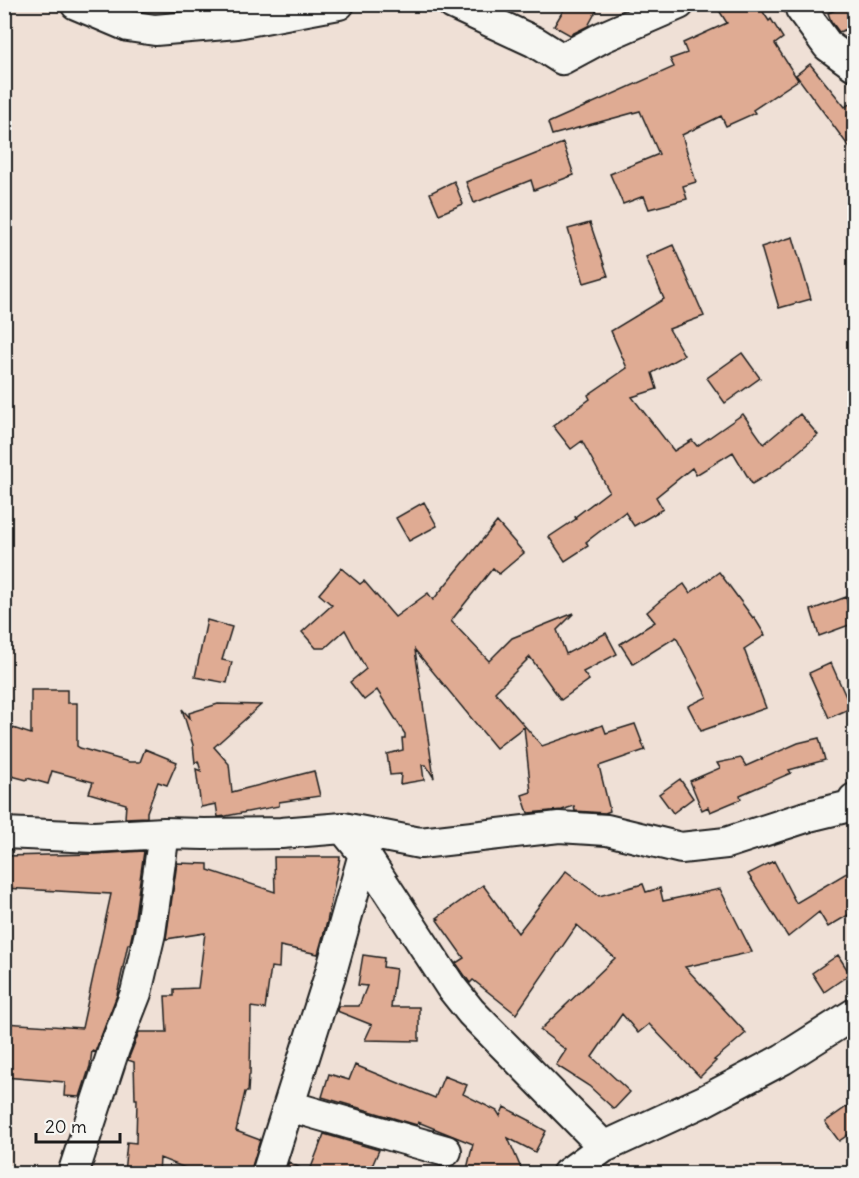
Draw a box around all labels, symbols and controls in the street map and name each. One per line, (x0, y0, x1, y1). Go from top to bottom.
scale bar (36, 1106, 120, 1144)
text: 20 m (45, 1115, 87, 1138)

